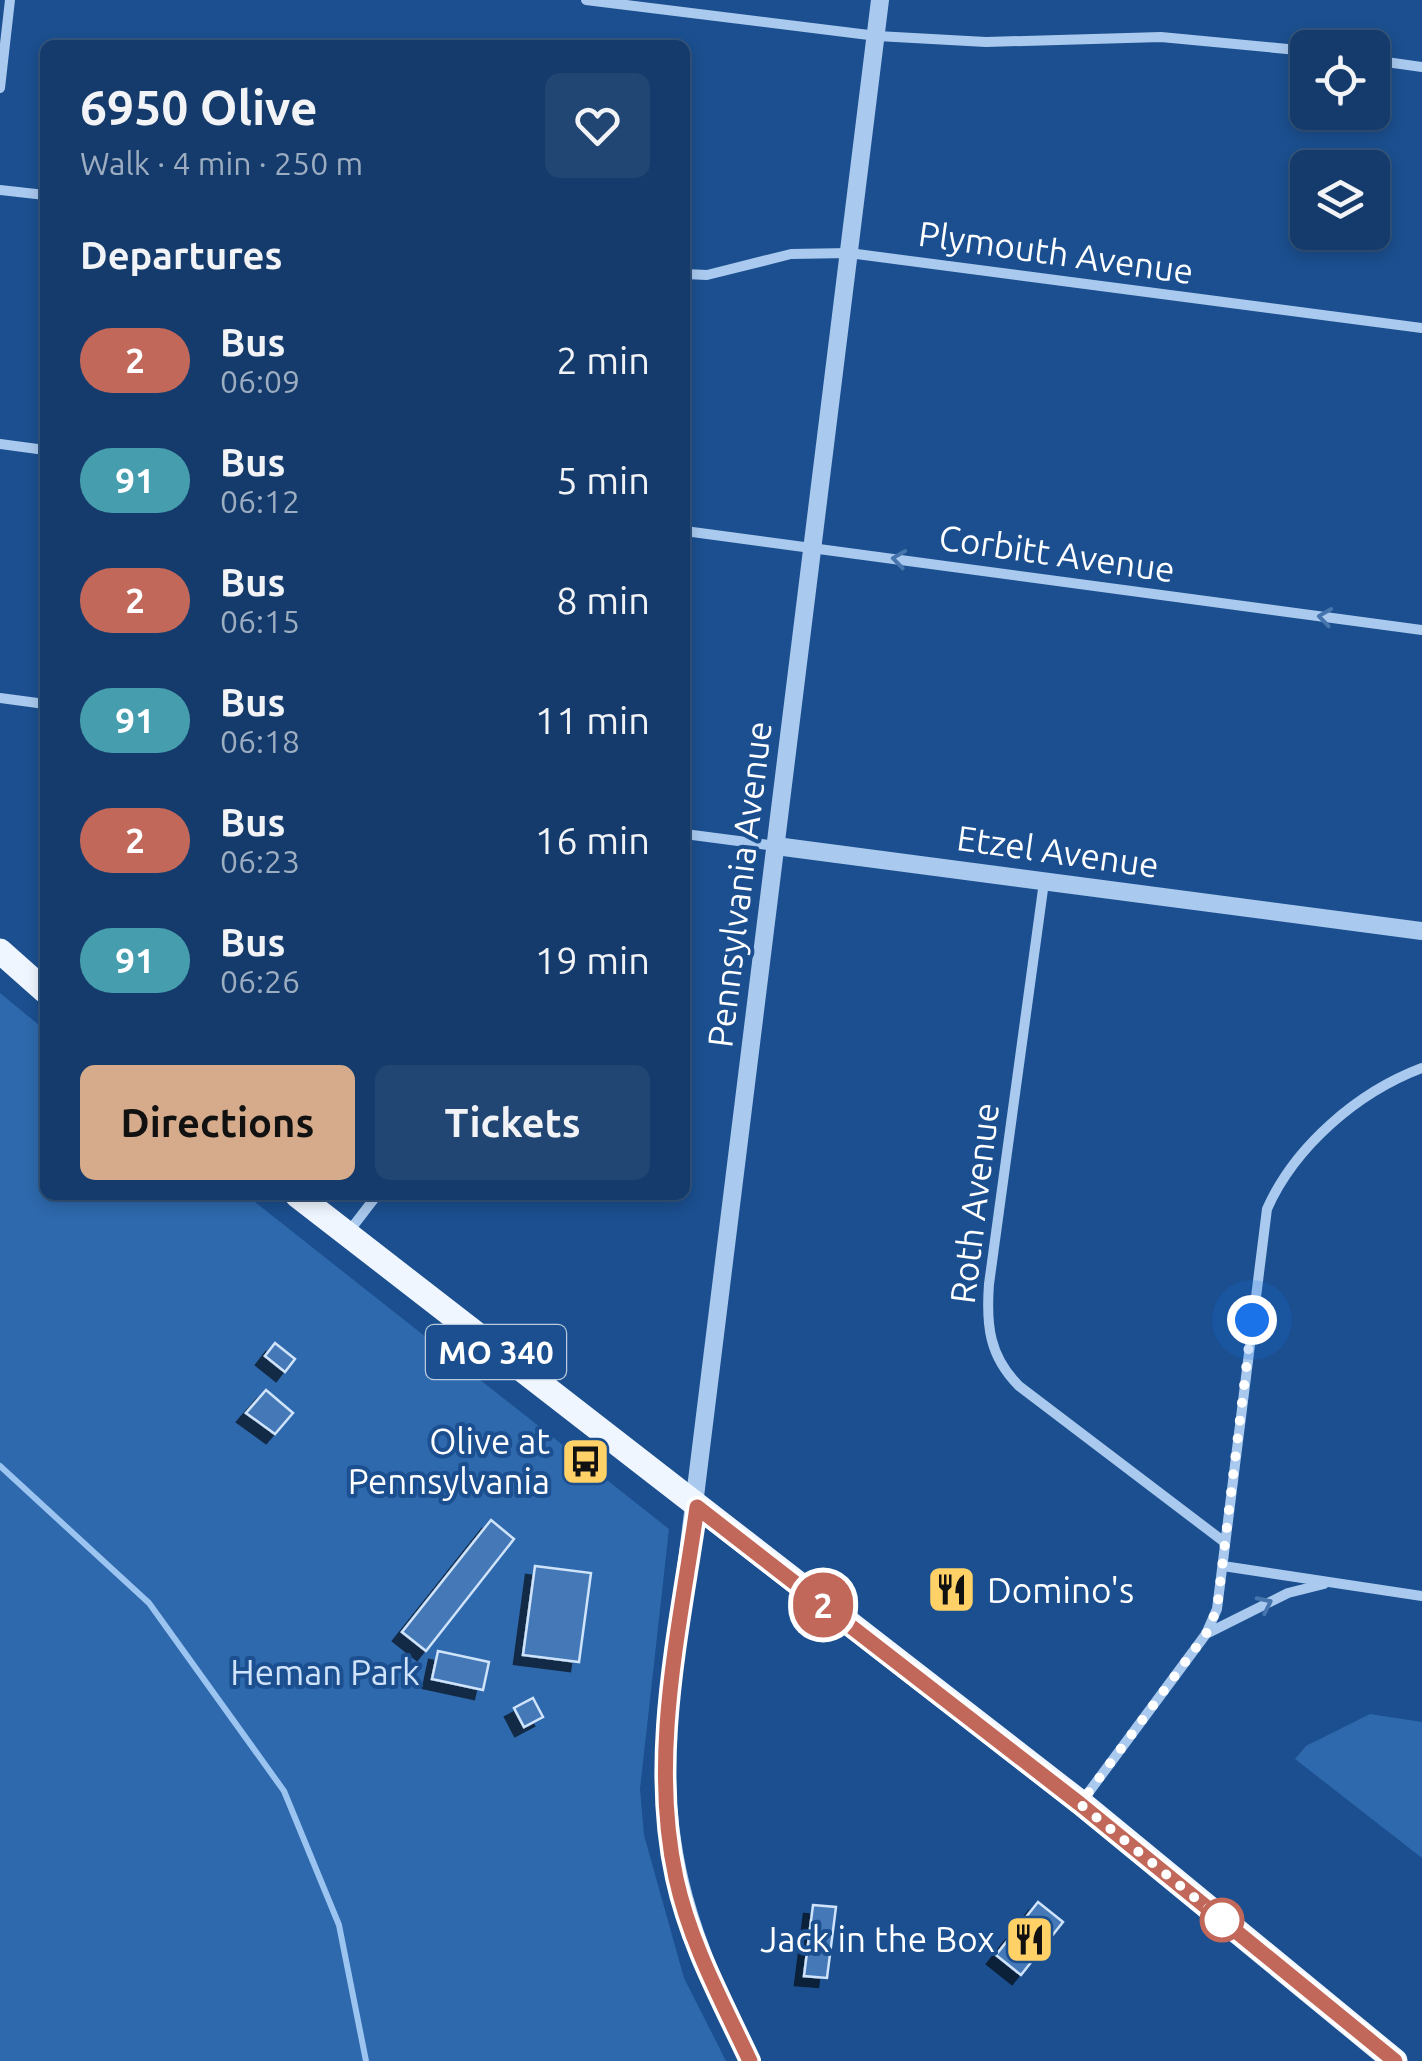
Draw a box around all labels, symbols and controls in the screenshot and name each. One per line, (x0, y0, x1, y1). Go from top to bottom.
map controls (1290, 30, 1390, 250)
button: locate (1290, 30, 1390, 130)
button: heart (545, 73, 650, 178)
text: 6950 Olive (80, 80, 318, 134)
text: Walk · 4 min · 250 m (80, 145, 363, 181)
button: layers (1290, 150, 1390, 250)
street label: Plymouth Avenue (916, 213, 1196, 291)
text: Departures (80, 234, 282, 276)
text: Bus (220, 321, 285, 363)
text: 2 min (556, 339, 650, 381)
text: 2 (125, 340, 145, 380)
text: 06:09 (220, 363, 300, 399)
text: Bus (220, 441, 285, 483)
text: 5 min (556, 459, 650, 501)
text: 91 (115, 460, 155, 500)
text: 06:12 (220, 483, 300, 519)
street label: Corbitt Avenue (937, 517, 1177, 589)
one-way arrow (891, 550, 908, 571)
text: Bus (220, 561, 285, 603)
text: 8 min (556, 579, 650, 621)
text: 2 (125, 580, 145, 620)
text: 06:15 (220, 603, 300, 639)
one-way arrow (1317, 607, 1334, 628)
text: Bus (220, 681, 285, 723)
text: 11 min (535, 699, 650, 741)
text: 91 (115, 700, 155, 740)
street label: Pennsylvania Avenue (699, 719, 779, 1049)
text: 06:18 (220, 723, 300, 759)
text: Bus (220, 801, 285, 843)
street label: Etzel Avenue (954, 817, 1162, 885)
text: 16 min (535, 819, 650, 861)
text: 2 (125, 820, 145, 860)
text: 06:23 (220, 843, 300, 879)
text: Bus (220, 921, 285, 963)
text: 19 min (535, 939, 650, 981)
text: 91 (115, 940, 155, 980)
text: 06:26 (220, 963, 300, 999)
button: Directions (80, 1065, 355, 1180)
button: Tickets (375, 1065, 650, 1180)
street label: Roth Avenue (942, 1100, 1006, 1306)
your location (1227, 1295, 1277, 1345)
road number: MO 340 (426, 1325, 566, 1379)
place label: Olive at Pennsylvania (348, 1421, 550, 1501)
bus stop icon: Olive at Pennsylvania (559, 1435, 611, 1487)
restaurant icon: Domino's (926, 1564, 978, 1616)
place label: Domino's (987, 1570, 1134, 1610)
line badge: 2 (790, 1572, 856, 1638)
text: 2 (813, 1585, 833, 1625)
one-way arrow (1255, 1596, 1273, 1616)
park label: Heman Park (230, 1652, 420, 1692)
unlabelled marker (1201, 1899, 1243, 1941)
restaurant icon: Jack in the Box (1004, 1913, 1056, 1965)
place label: Jack in the Box (760, 1919, 995, 1959)

